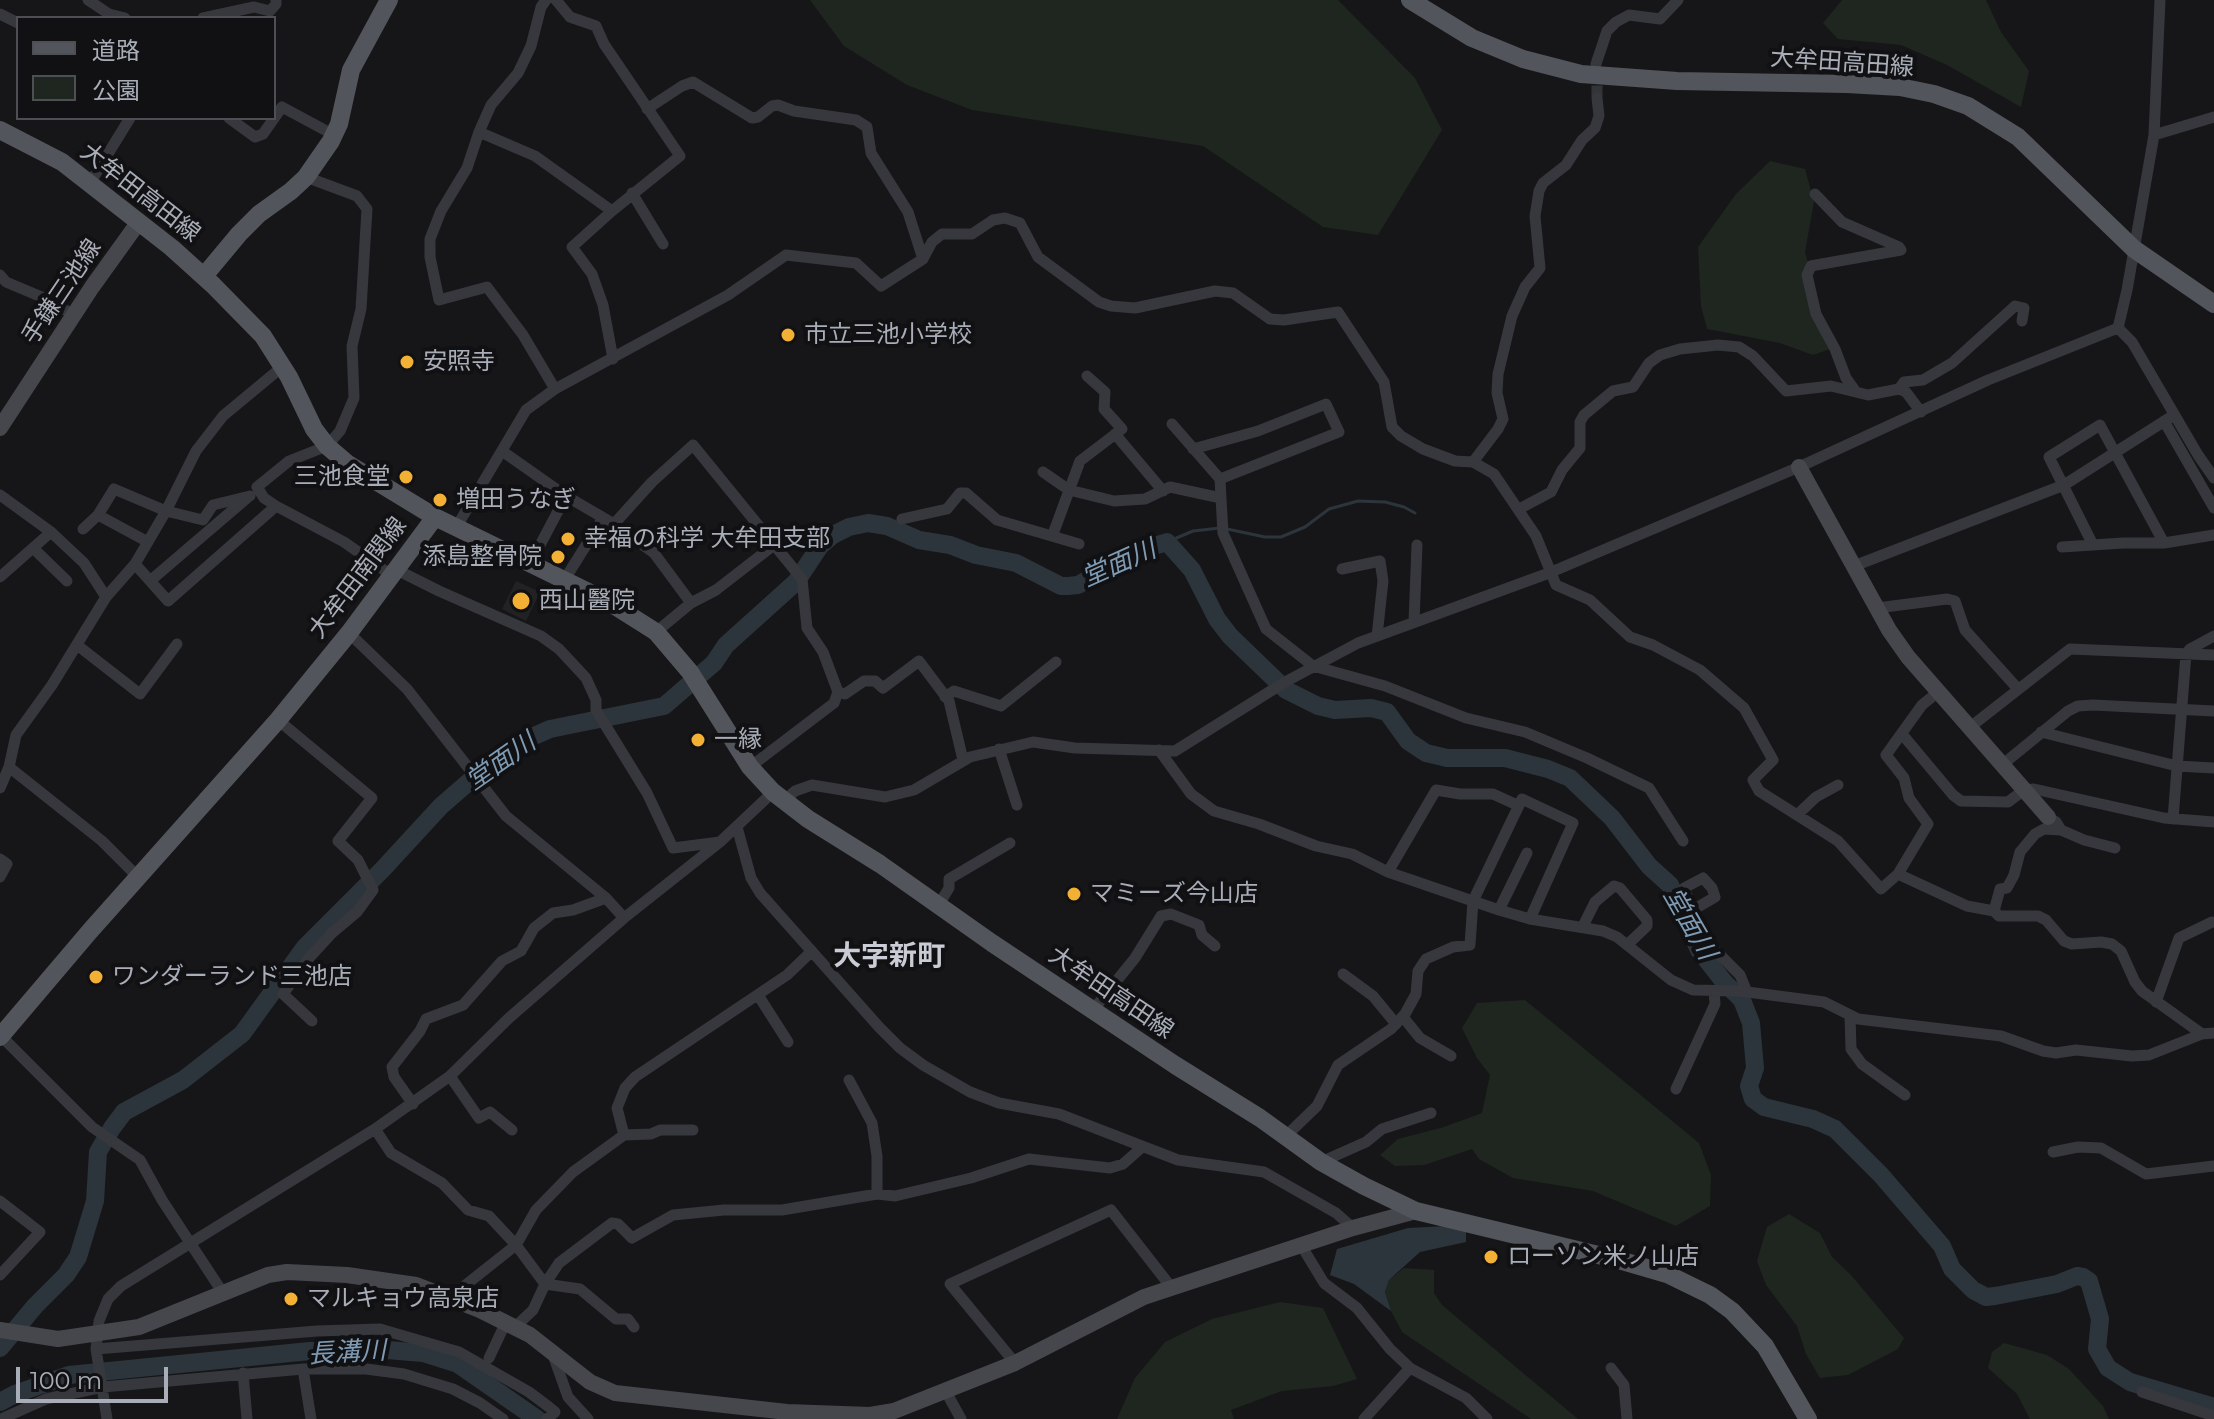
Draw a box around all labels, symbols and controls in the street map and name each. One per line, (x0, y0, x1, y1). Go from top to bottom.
legend (16, 16, 276, 120)
text: 道路 (92, 36, 140, 65)
street label: 大牟田高田線 (1769, 44, 1915, 82)
text: 公園 (92, 76, 140, 105)
street label: 大牟田高田線 (74, 137, 206, 249)
street label: 手鎌三池線 (17, 234, 107, 350)
place label: 市立三池小学校 (804, 321, 972, 349)
marker: 市立三池小学校 (779, 326, 797, 344)
place label: 安照寺 (423, 348, 495, 376)
marker: 安照寺 (398, 353, 416, 371)
place label: 三池食堂 (294, 463, 390, 491)
marker: 三池食堂 (397, 468, 415, 486)
place label: 増田うなぎ (456, 486, 576, 514)
marker: 増田うなぎ (431, 491, 449, 509)
street label: 大牟田南関線 (303, 512, 413, 644)
place label: 幸福の科学 大牟田支部 (584, 525, 830, 553)
marker: 幸福の科学 大牟田支部 (559, 530, 577, 548)
water label: 堂面川 (1077, 534, 1161, 594)
place label: 添島整骨院 (422, 543, 542, 571)
marker: 添島整骨院 (549, 548, 567, 566)
place label: 西山醫院 (539, 587, 635, 615)
marker: 西山醫院 (510, 590, 532, 612)
place label: 一縁 (714, 726, 762, 754)
water label: 堂面川 (460, 727, 542, 797)
marker: 一縁 (689, 731, 707, 749)
place label: マミーズ今山店 (1090, 880, 1258, 908)
water label: 堂面川 (1656, 882, 1722, 966)
marker: マミーズ今山店 (1065, 885, 1083, 903)
district label: 大字新町 (833, 940, 945, 974)
street label: 大牟田高田線 (1043, 941, 1179, 1045)
place label: ワンダーランド三池店 (112, 963, 352, 991)
marker: ワンダーランド三池店 (87, 968, 105, 986)
place label: ローソン米ノ山店 (1507, 1243, 1699, 1271)
marker: ローソン米ノ山店 (1482, 1248, 1500, 1266)
place label: マルキョウ高泉店 (307, 1285, 499, 1313)
marker: マルキョウ高泉店 (282, 1290, 300, 1308)
water label: 長溝川 (307, 1335, 387, 1371)
scale bar (20, 1351, 172, 1401)
text: 100 m (30, 1366, 102, 1395)

